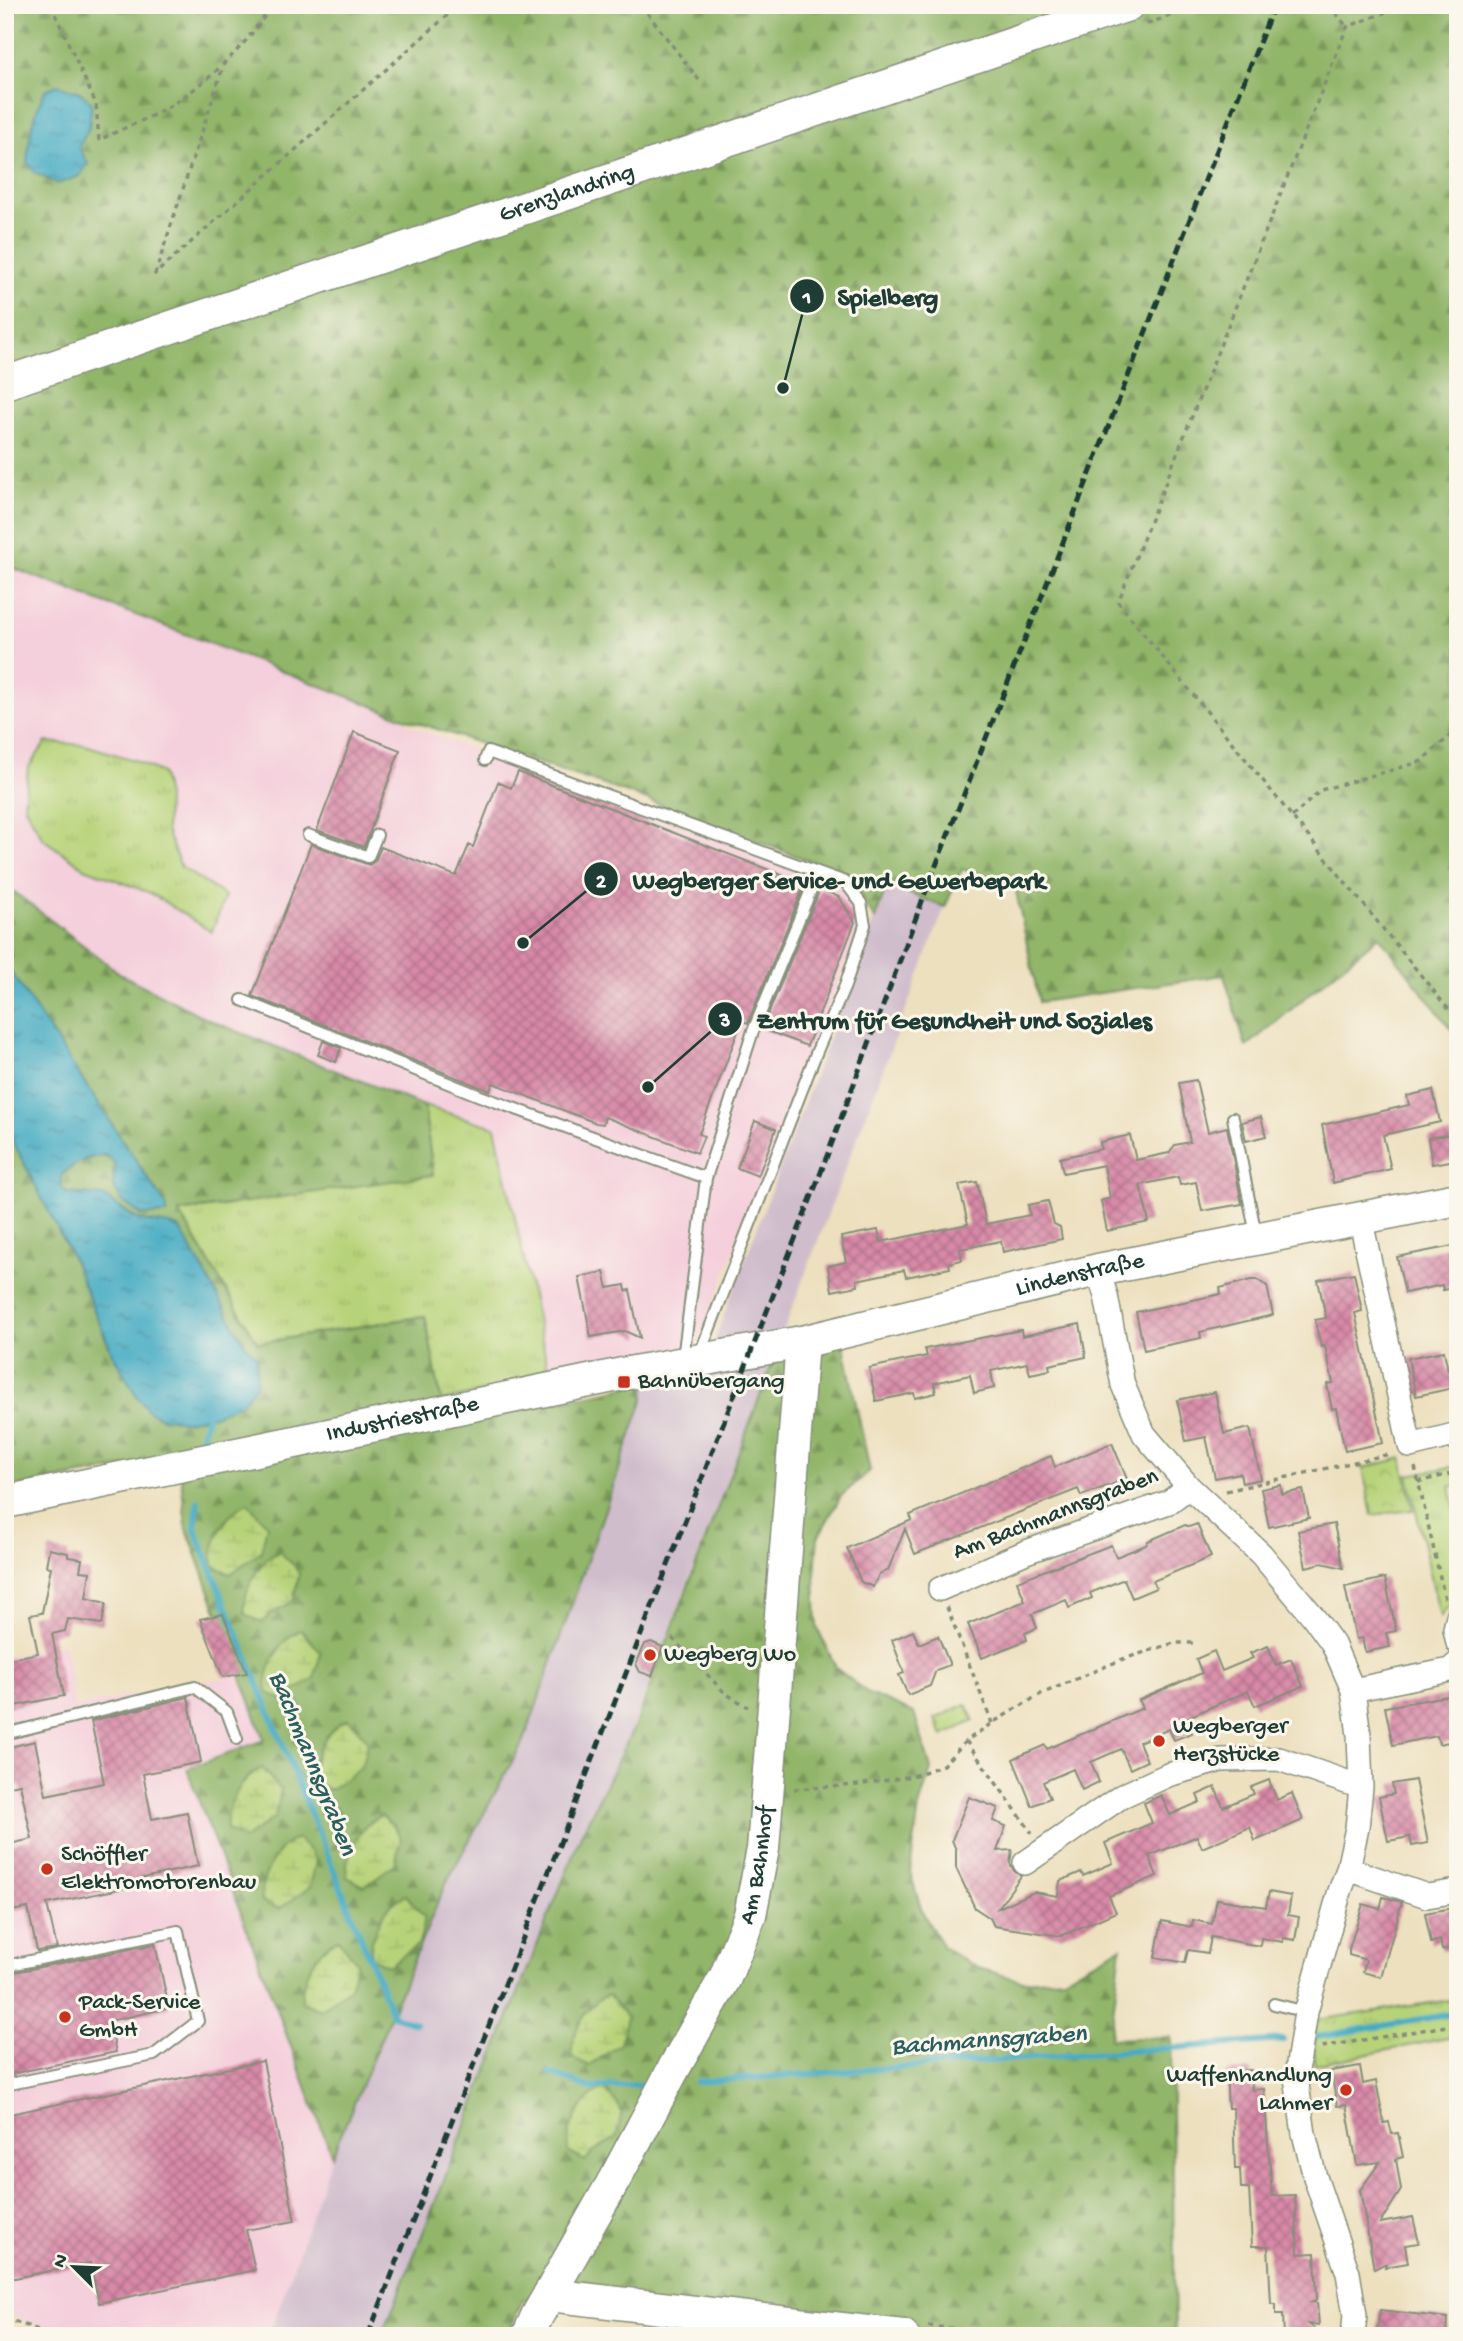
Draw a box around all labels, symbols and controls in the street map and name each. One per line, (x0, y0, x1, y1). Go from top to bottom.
street label: Grenzlandring (496, 158, 638, 230)
callout: Spielberg (789, 272, 953, 319)
text: Spielberg (838, 285, 939, 316)
text: 1 (802, 287, 811, 312)
callout: Wegberger Service- und Gewerbepark (583, 856, 1059, 903)
text: Wegberger Service- und Gewerbepark (632, 868, 1049, 899)
text: 2 (596, 871, 607, 896)
callout: Zentrum für Gesundheit und Soziales (707, 995, 1166, 1042)
text: Zentrum für Gesundheit und Soziales (756, 1008, 1153, 1039)
text: 3 (719, 1010, 731, 1035)
street label: Lindenstraße (1013, 1247, 1147, 1304)
place label: Bahnübergang (637, 1368, 785, 1397)
marker: Bahnübergang (616, 1374, 632, 1390)
street label: Industriestraße (324, 1390, 482, 1450)
street label: Am Bachmannsgraben (949, 1462, 1163, 1568)
place label: Wegberg Wo (664, 1641, 796, 1670)
marker: Wegberg Wo (642, 1647, 658, 1663)
water label: Bachmannsgraben (260, 1668, 362, 1861)
place label: Wegberger Herzstücke (1173, 1713, 1290, 1770)
marker: Wegberger Herzstücke (1151, 1733, 1167, 1749)
street label: Am Bahnhof (733, 1803, 781, 1929)
place label: Schöffler Elektromotorenbau (61, 1841, 256, 1898)
marker: Schöffler Elektromotorenbau (39, 1861, 55, 1877)
place label: Pack-Service GmbH (78, 1989, 201, 2046)
marker: Pack-Service GmbH (57, 2009, 73, 2025)
water label: Bachmannsgraben (890, 2020, 1088, 2064)
place label: Waffenhandlung Lahmer (1167, 2062, 1334, 2119)
marker: Waffenhandlung Lahmer (1338, 2082, 1354, 2098)
north arrow (38, 2232, 108, 2302)
text: N (49, 2251, 75, 2272)

